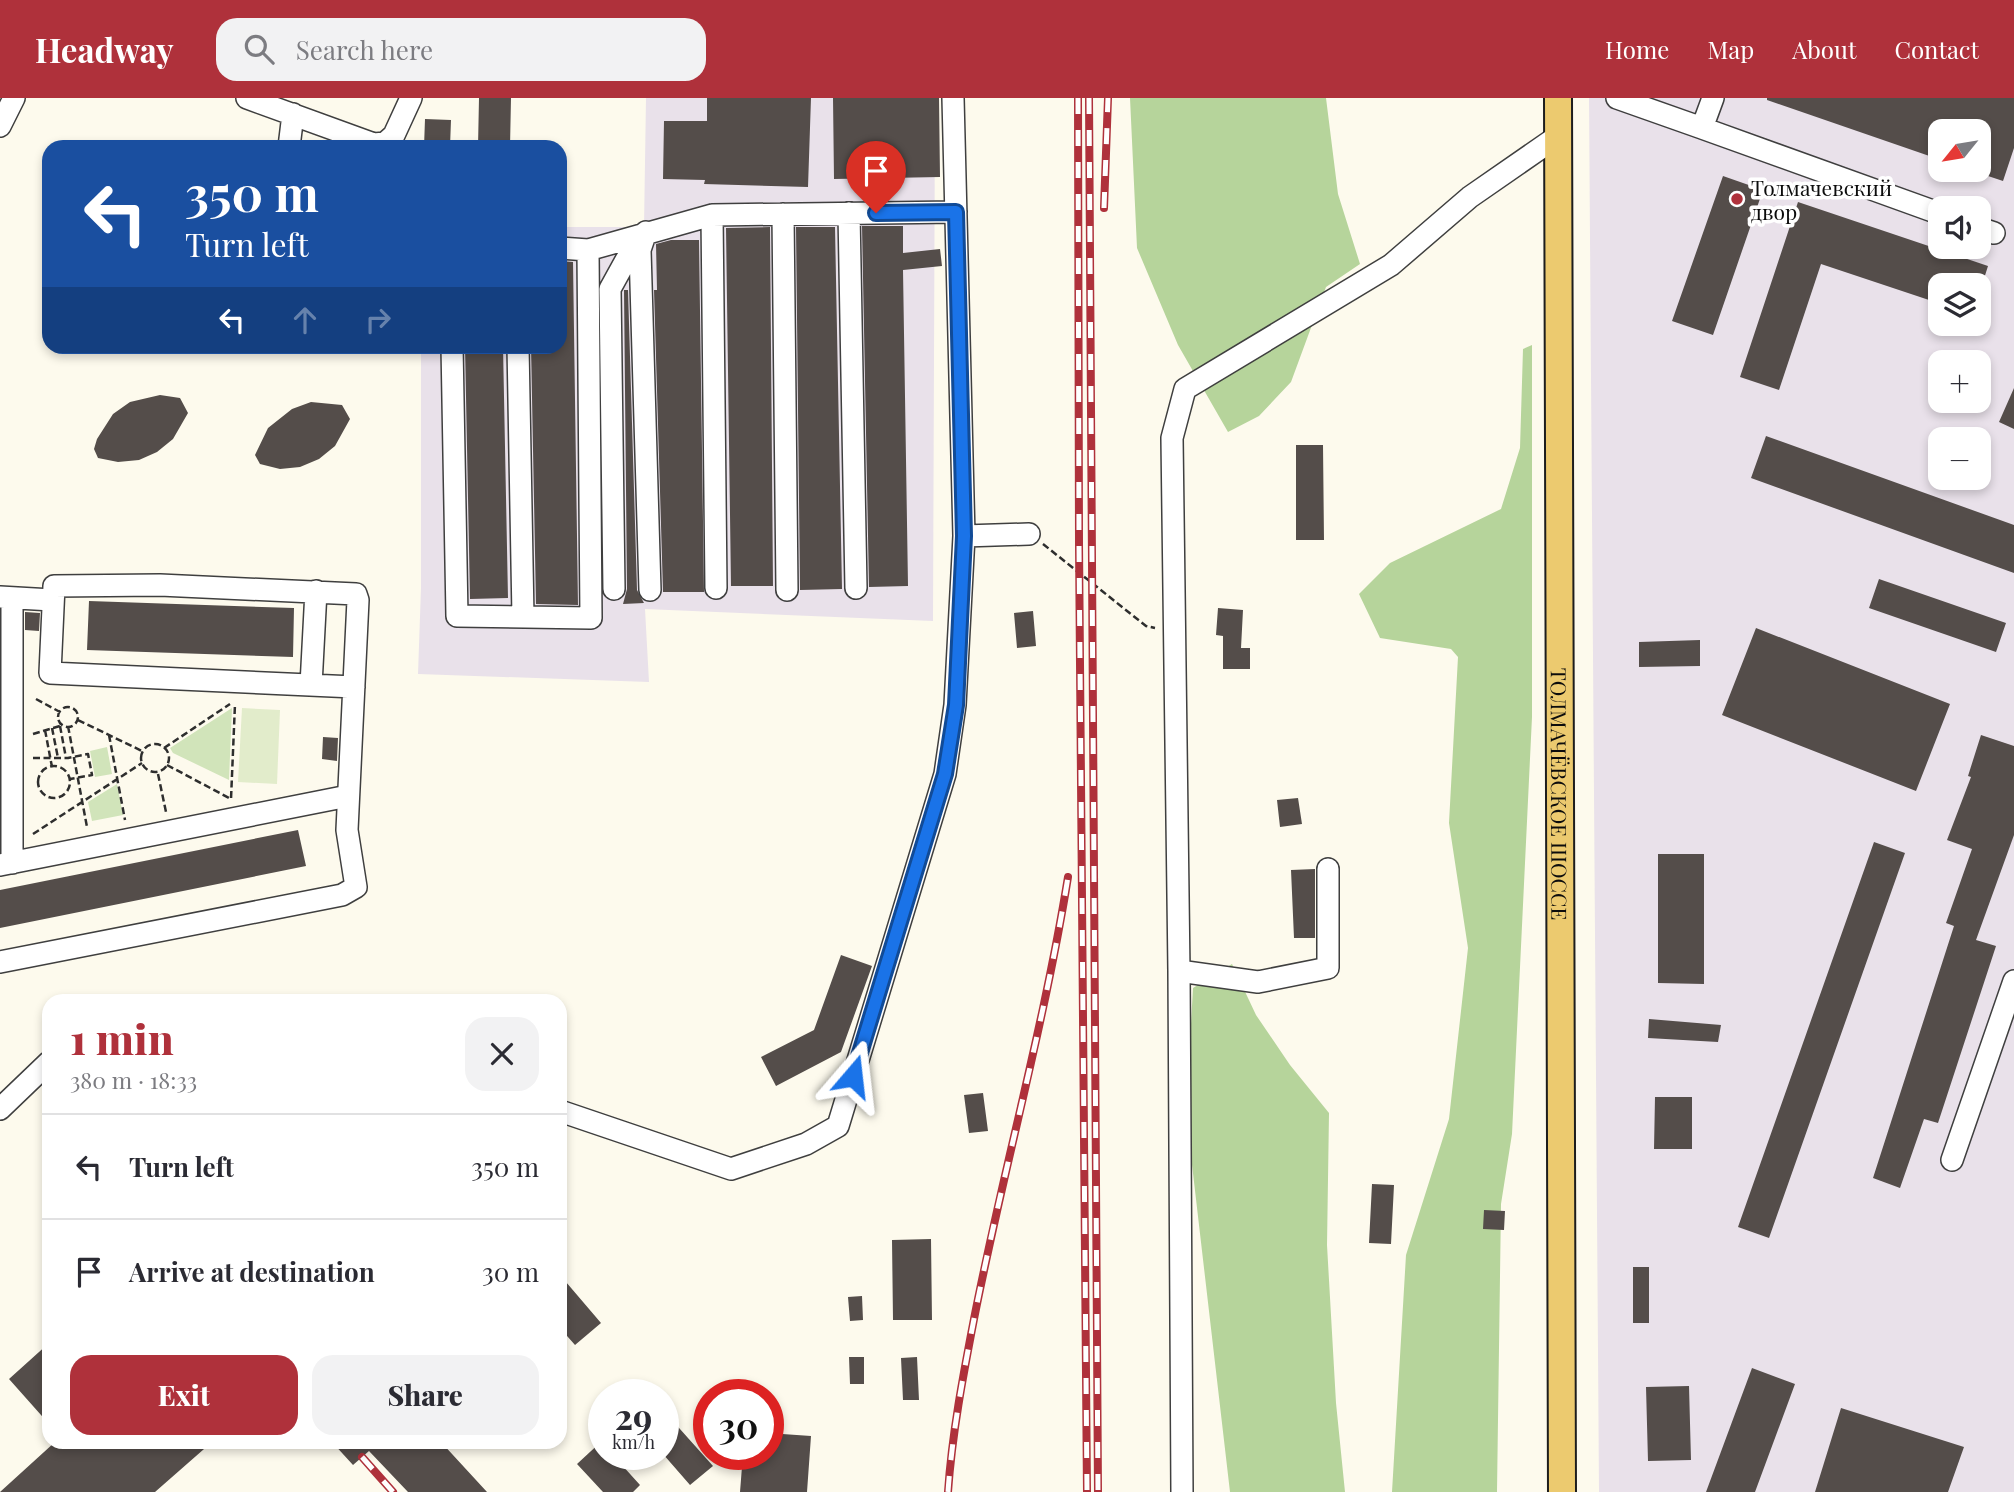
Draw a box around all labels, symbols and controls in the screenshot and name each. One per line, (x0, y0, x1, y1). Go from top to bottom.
search box (216, 18, 706, 81)
text: Headway (35, 27, 174, 71)
icon: search (240, 30, 278, 68)
text: Search here (296, 32, 433, 67)
text: Home (1605, 33, 1669, 65)
text: Map (1707, 33, 1754, 65)
text: About (1792, 33, 1856, 65)
text: Contact (1894, 33, 1979, 65)
north arrow (1928, 119, 1992, 182)
map controls (1928, 119, 1991, 490)
pin (846, 141, 906, 213)
icon: arrive (857, 152, 895, 190)
text: 350 m (185, 159, 319, 224)
icon: left (70, 168, 161, 259)
place label: Толмачевский двор (1751, 173, 1892, 225)
marker: Толмачевский двор (1729, 191, 1745, 207)
button: sound (1928, 196, 1991, 259)
text: Turn left (185, 222, 309, 265)
button: layers (1928, 273, 1991, 336)
icon: left (213, 301, 251, 339)
icon: ahead (286, 301, 324, 339)
icon: right (359, 301, 397, 339)
button: + (1928, 350, 1991, 413)
button: − (1928, 427, 1991, 490)
street label: ТОЛМАЧЁВСКОЕ ШОССЕ (1546, 668, 1574, 920)
text: 1 min (70, 1010, 174, 1066)
button: close (465, 1017, 539, 1091)
position arrow (816, 1039, 890, 1113)
text: 380 m · 18:33 (70, 1064, 197, 1095)
icon: left (70, 1148, 108, 1186)
text: Turn left (129, 1149, 234, 1184)
text: 350 m (471, 1149, 539, 1184)
icon: arrive (70, 1253, 108, 1291)
text: Arrive at destination (129, 1254, 375, 1289)
text: 30 m (482, 1254, 539, 1289)
button: Exit (70, 1355, 298, 1435)
button: Share (312, 1355, 539, 1435)
speed limit sign: 30 (693, 1379, 784, 1470)
text: 29 (615, 1392, 652, 1439)
text: km/h (612, 1430, 655, 1454)

